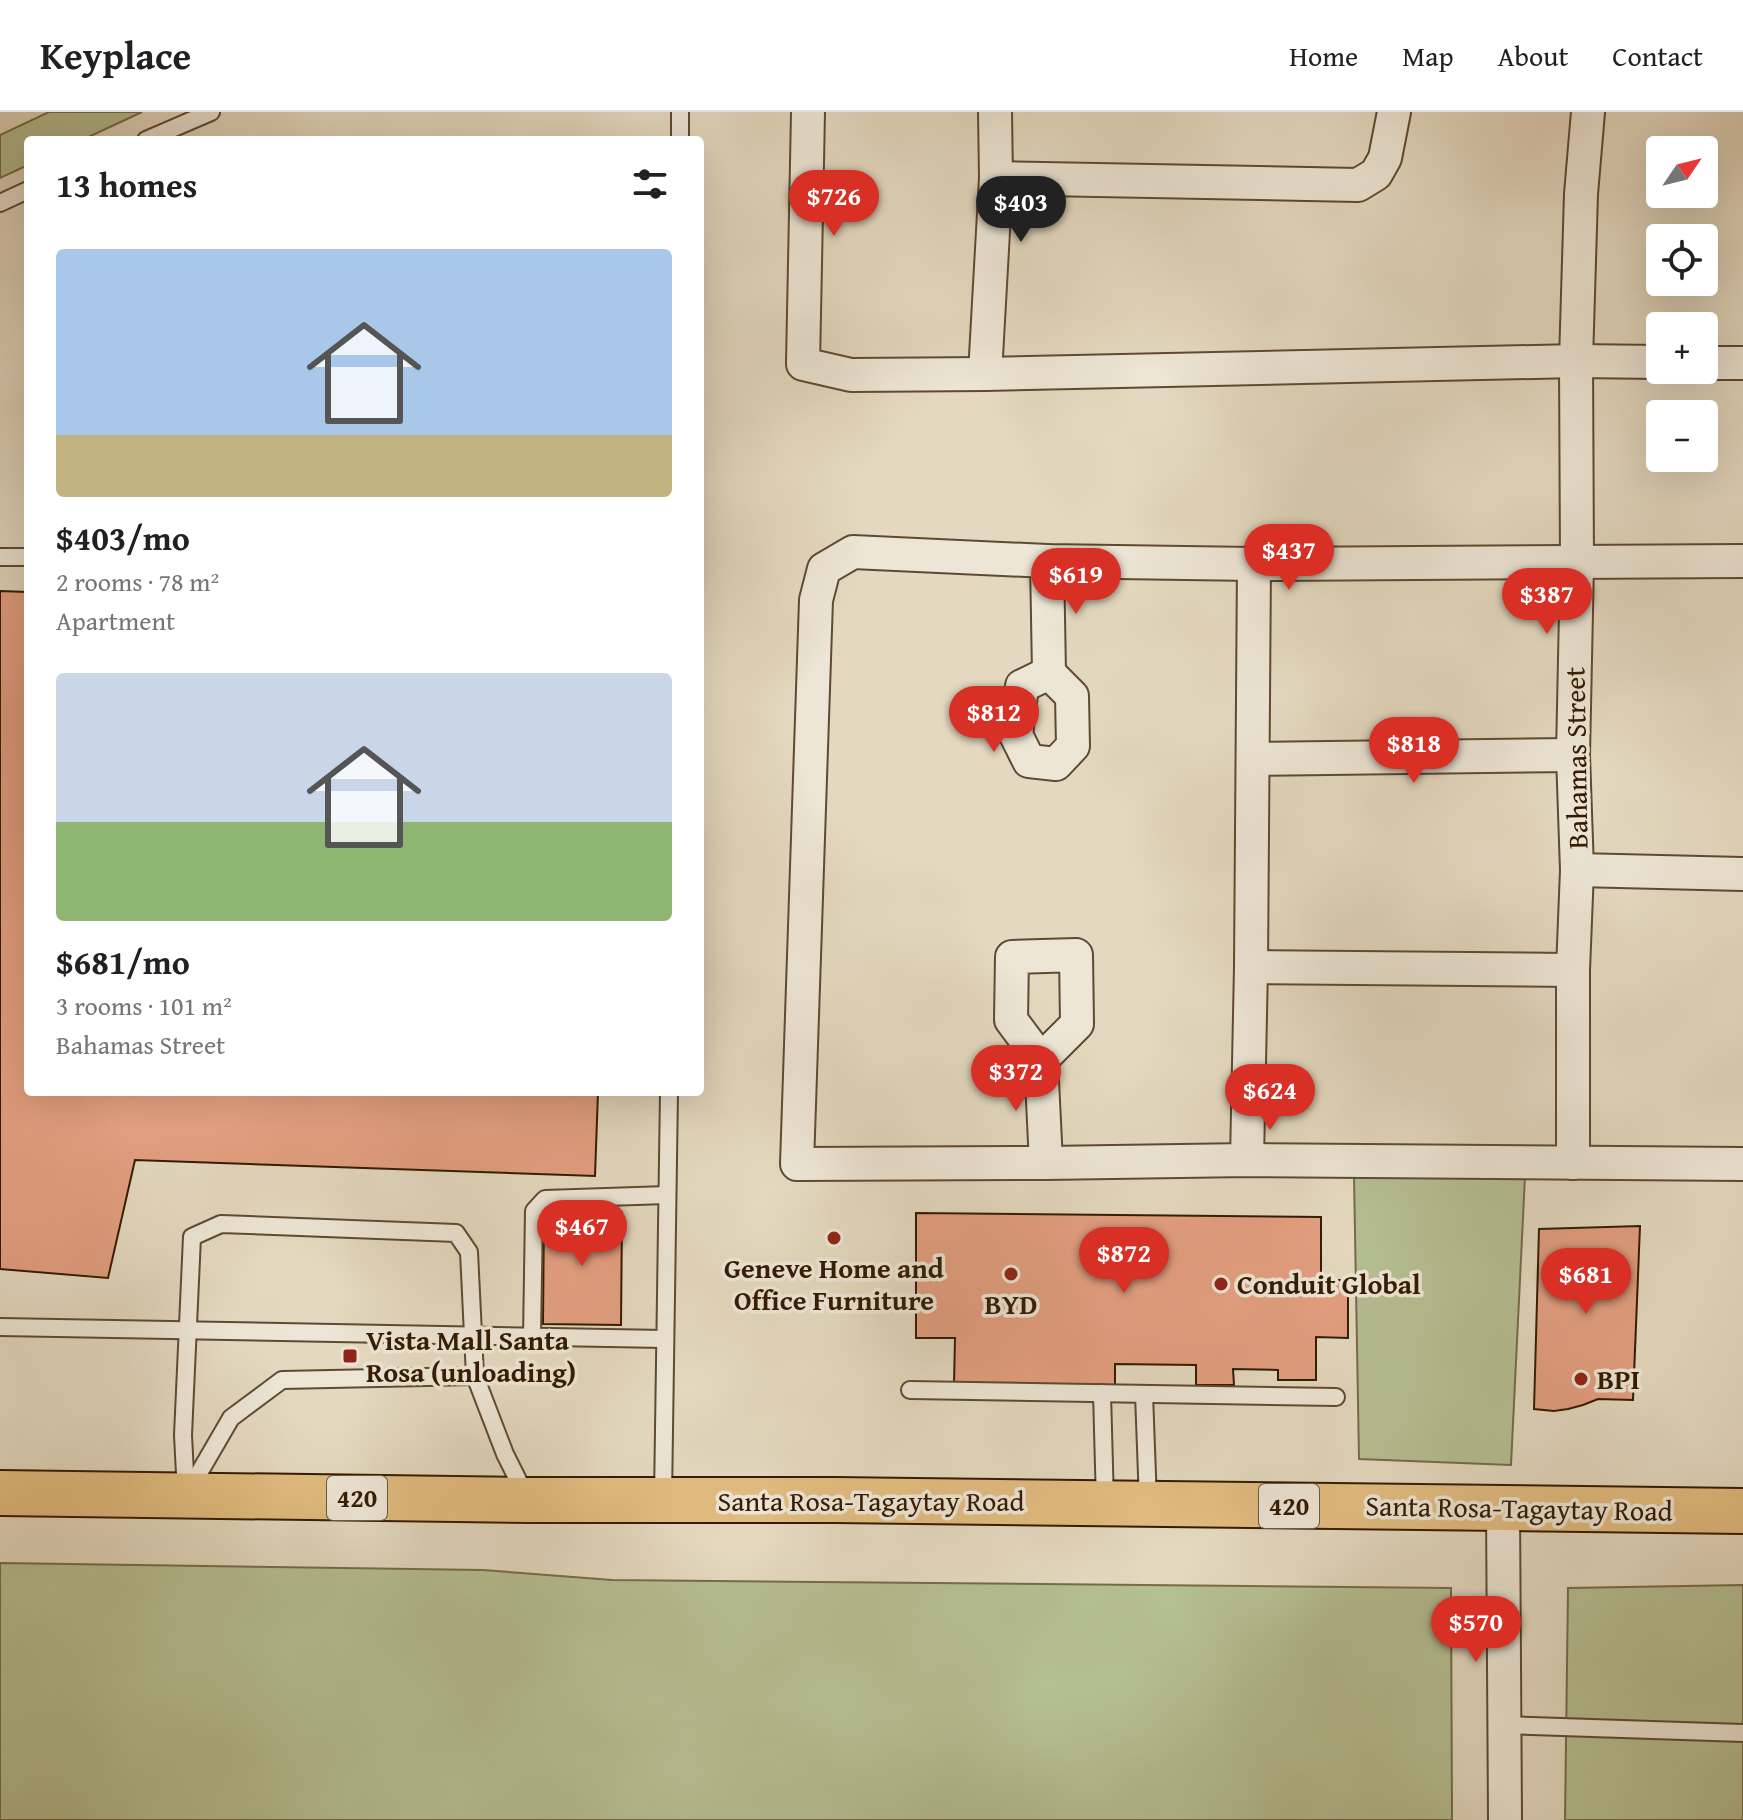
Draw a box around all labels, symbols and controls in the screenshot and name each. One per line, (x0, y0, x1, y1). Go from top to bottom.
text: Keyplace (40, 27, 191, 83)
text: Home (1289, 35, 1358, 76)
text: Map (1402, 35, 1454, 76)
text: About (1498, 35, 1568, 76)
text: Contact (1612, 35, 1703, 76)
north arrow (1646, 136, 1718, 208)
map controls (1646, 136, 1718, 472)
text: 13 homes (56, 160, 197, 209)
icon: filters (628, 162, 672, 206)
pin: $726 (787, 170, 881, 238)
text: $726 (807, 176, 861, 215)
pin: $403 (974, 176, 1068, 244)
text: $403 (994, 182, 1048, 221)
button: locate (1646, 224, 1718, 296)
icon: home (292, 301, 436, 445)
button: + (1646, 312, 1718, 384)
button: − (1646, 400, 1718, 472)
text: $403/mo (56, 513, 190, 562)
pin: $437 (1242, 524, 1336, 592)
text: $437 (1262, 530, 1316, 569)
pin: $619 (1029, 548, 1123, 616)
text: $619 (1049, 554, 1103, 593)
text: 2 rooms · 78 m² (56, 562, 219, 601)
pin: $387 (1500, 568, 1594, 636)
text: $387 (1520, 574, 1574, 613)
text: Apartment (56, 601, 175, 640)
street label: Bahamas Street (1553, 666, 1598, 850)
pin: $812 (947, 686, 1041, 754)
text: $812 (967, 692, 1021, 731)
pin: $818 (1367, 717, 1461, 785)
text: $818 (1387, 723, 1441, 762)
icon: home (292, 725, 436, 869)
text: $681/mo (56, 937, 190, 986)
text: 3 rooms · 101 m² (56, 986, 232, 1025)
text: Bahamas Street (56, 1025, 225, 1064)
pin: $372 (969, 1045, 1063, 1113)
text: $372 (989, 1051, 1043, 1090)
pin: $624 (1223, 1064, 1317, 1132)
text: $624 (1243, 1070, 1297, 1109)
pin: $467 (535, 1200, 629, 1268)
text: $467 (555, 1206, 609, 1245)
pin: $872 (1077, 1227, 1171, 1295)
marker: Geneve Home and Office Furniture (825, 1229, 843, 1247)
text: $872 (1097, 1233, 1151, 1272)
place label: Geneve Home and Office Furniture (724, 1247, 945, 1320)
pin: $681 (1539, 1248, 1633, 1316)
text: $681 (1559, 1254, 1613, 1293)
place label: Conduit Global (1237, 1263, 1421, 1304)
marker: BYD (1002, 1265, 1020, 1283)
marker: Conduit Global (1212, 1275, 1230, 1293)
place label: BYD (985, 1283, 1037, 1324)
place label: Vista Mall Santa Rosa (unloading) (366, 1319, 576, 1392)
marker: Vista Mall Santa Rosa (unloading) (341, 1347, 359, 1365)
place label: BPI (1597, 1358, 1640, 1399)
marker: BPI (1572, 1370, 1590, 1388)
road number: 420 (327, 1476, 387, 1520)
street label: Santa Rosa-Tagaytay Road (717, 1480, 1025, 1521)
road number: 420 (1259, 1484, 1319, 1528)
street label: Santa Rosa-Tagaytay Road (1365, 1484, 1673, 1531)
pin: $570 (1429, 1596, 1523, 1664)
text: $570 (1449, 1602, 1503, 1641)

